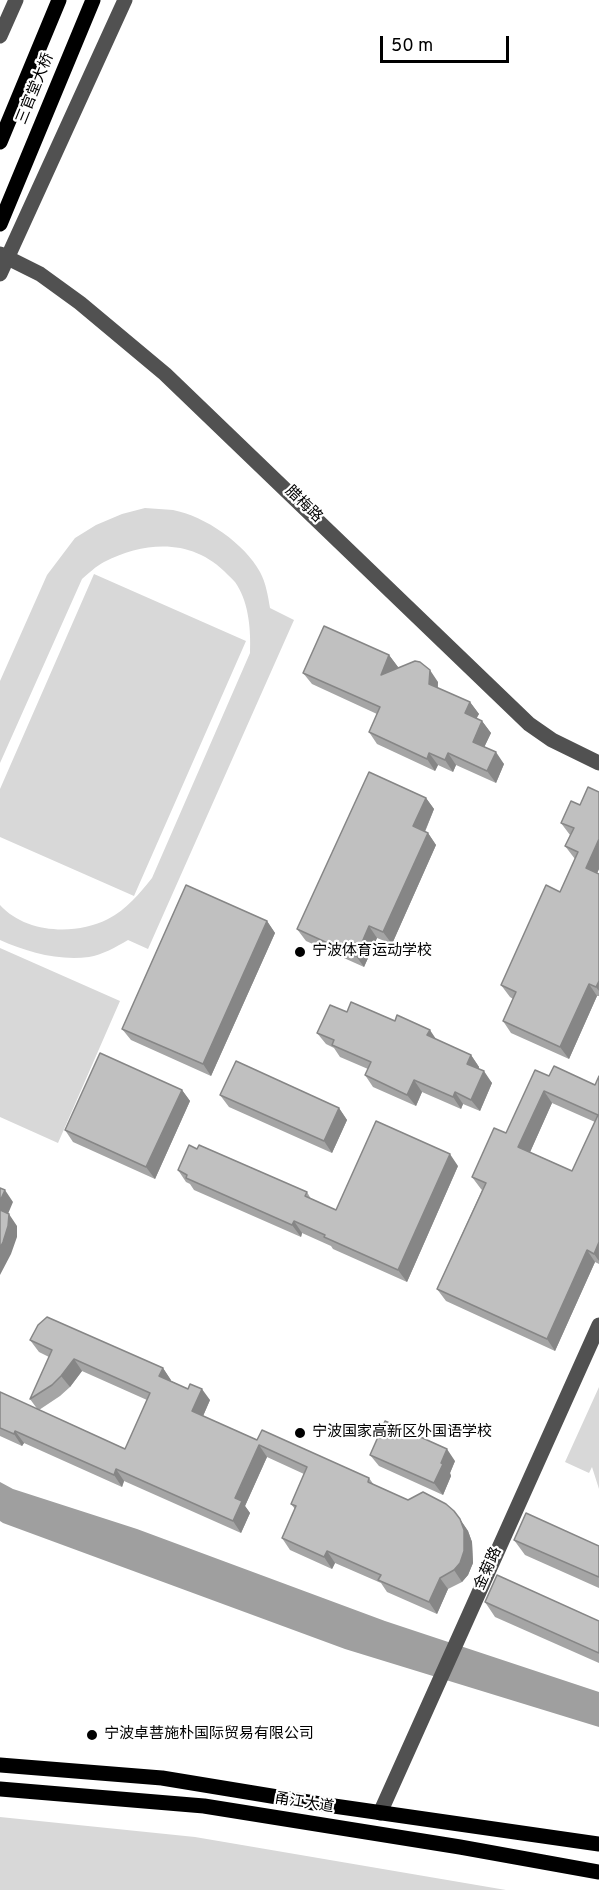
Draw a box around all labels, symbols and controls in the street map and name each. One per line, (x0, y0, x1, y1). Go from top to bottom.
scale bar (383, 24, 512, 62)
text: 50 m (391, 35, 433, 58)
street label: 三官堂大桥 (14, 51, 58, 127)
street label: 腊梅路 (281, 483, 325, 527)
place label: 宁波体育运动学校 (312, 943, 432, 961)
marker: 宁波体育运动学校 (293, 945, 307, 959)
place label: 宁波国家高新区外国语学校 (312, 1424, 492, 1442)
marker: 宁波国家高新区外国语学校 (293, 1426, 307, 1440)
street label: 金菊路 (472, 1545, 506, 1593)
place label: 宁波卓菩施朴国际贸易有限公司 (104, 1726, 314, 1744)
marker: 宁波卓菩施朴国际贸易有限公司 (85, 1728, 99, 1742)
street label: 甬江大道 (273, 1790, 335, 1818)

